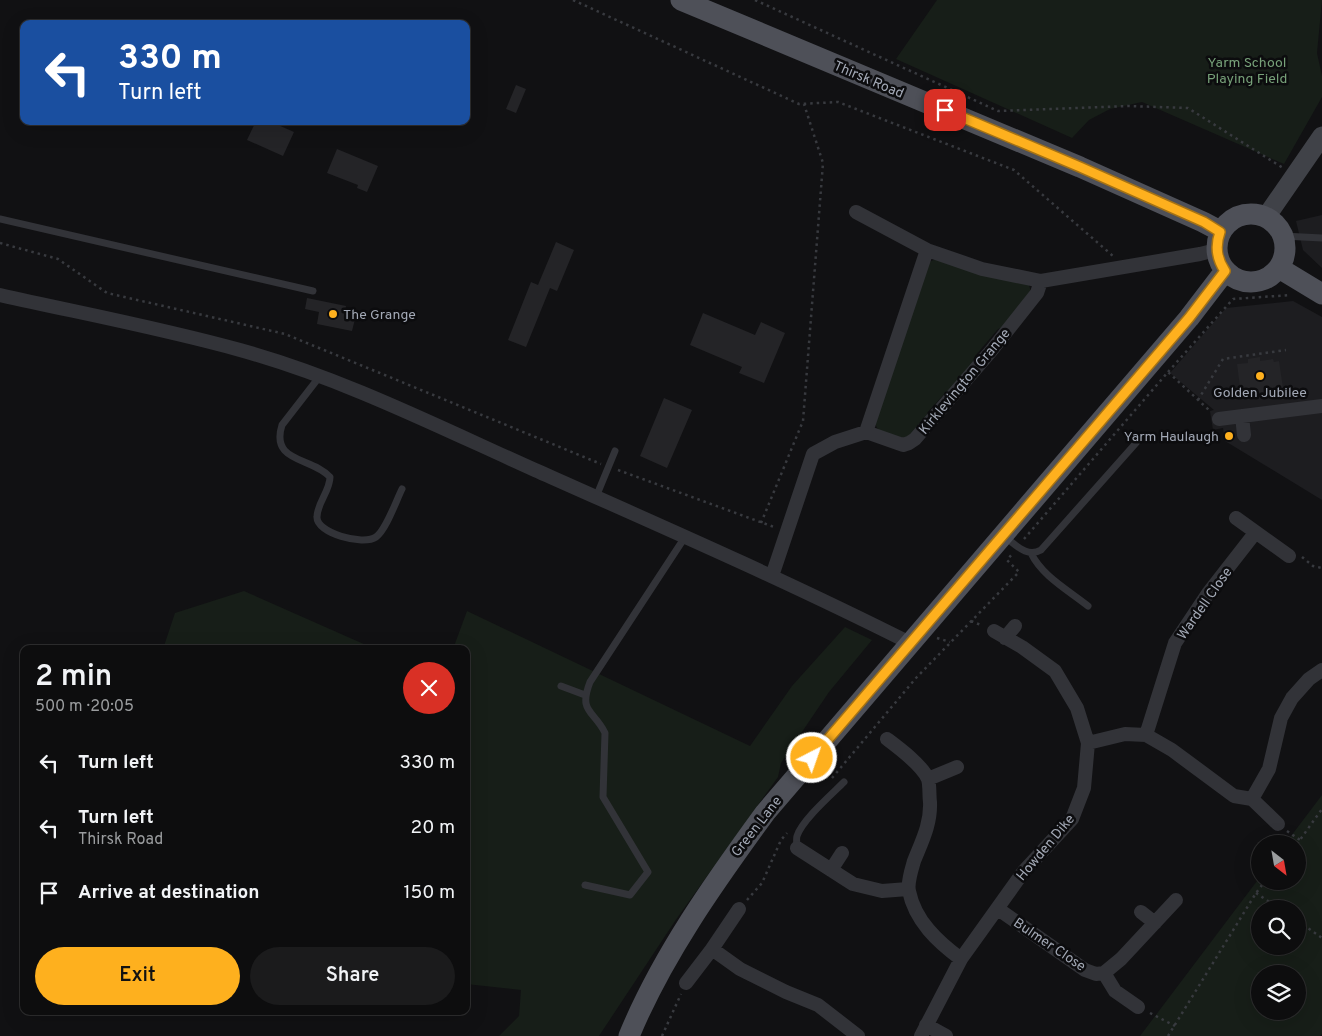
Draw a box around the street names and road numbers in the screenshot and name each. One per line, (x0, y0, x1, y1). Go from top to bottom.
street label: Thirsk Road (831, 58, 906, 103)
street label: Kirklevington Grange (916, 326, 1014, 438)
street label: Wardell Close (1174, 564, 1236, 643)
street label: Green Lane (728, 793, 786, 861)
street label: Howden Dike (1013, 811, 1079, 885)
street label: Bulmer Close (1010, 915, 1089, 976)

